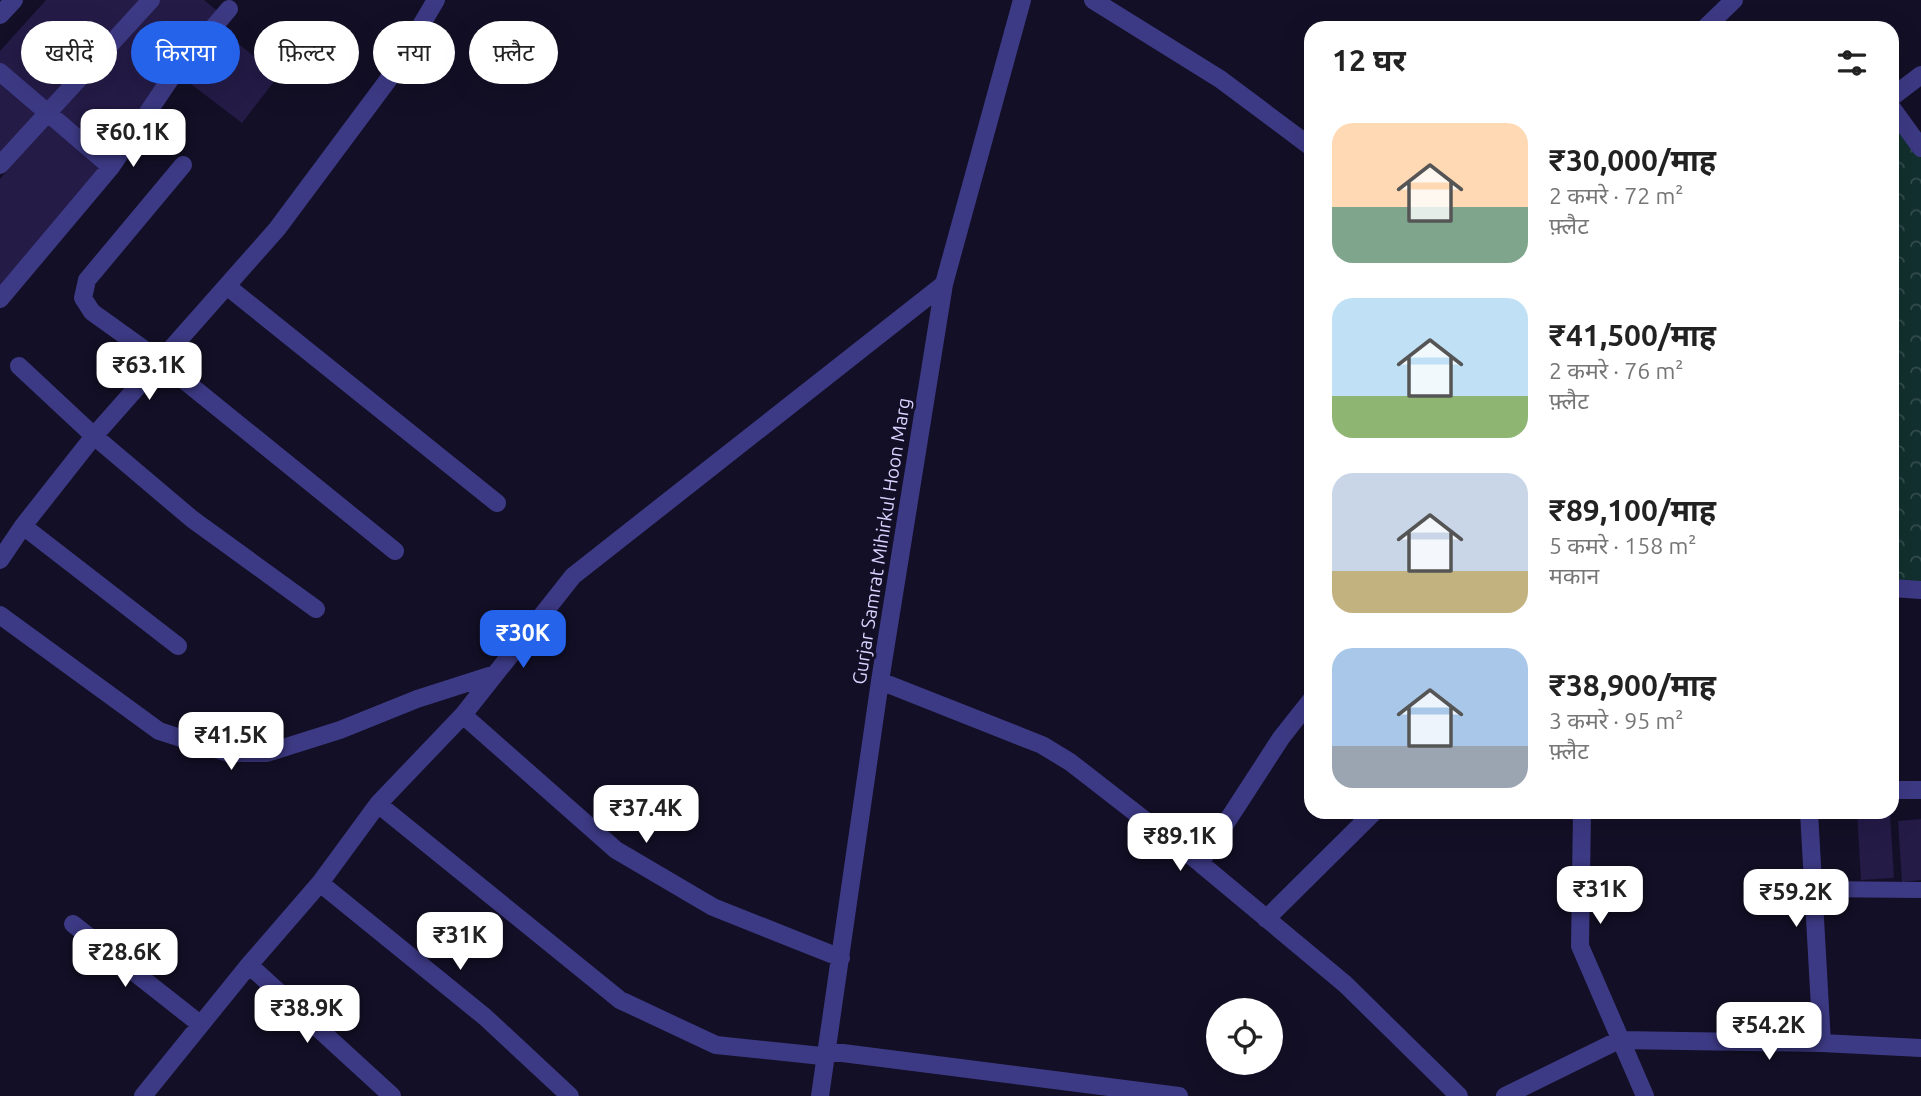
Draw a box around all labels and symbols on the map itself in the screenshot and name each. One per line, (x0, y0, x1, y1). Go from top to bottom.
pin: ₹60.1K (76, 110, 190, 169)
pin: ₹63.1K (92, 342, 206, 402)
street label: Gurjar Samrat Mihirkul Hoon Marg (847, 396, 915, 686)
pin: ₹30K (482, 610, 564, 670)
pin: ₹41.5K (174, 712, 288, 772)
pin: ₹37.4K (589, 786, 703, 845)
pin: ₹89.1K (1123, 814, 1237, 873)
pin: ₹31K (1559, 866, 1641, 926)
pin: ₹59.2K (1739, 870, 1853, 929)
pin: ₹31K (419, 912, 501, 972)
pin: ₹28.6K (68, 930, 182, 989)
pin: ₹38.9K (250, 986, 364, 1045)
pin: ₹54.2K (1712, 1002, 1826, 1062)

